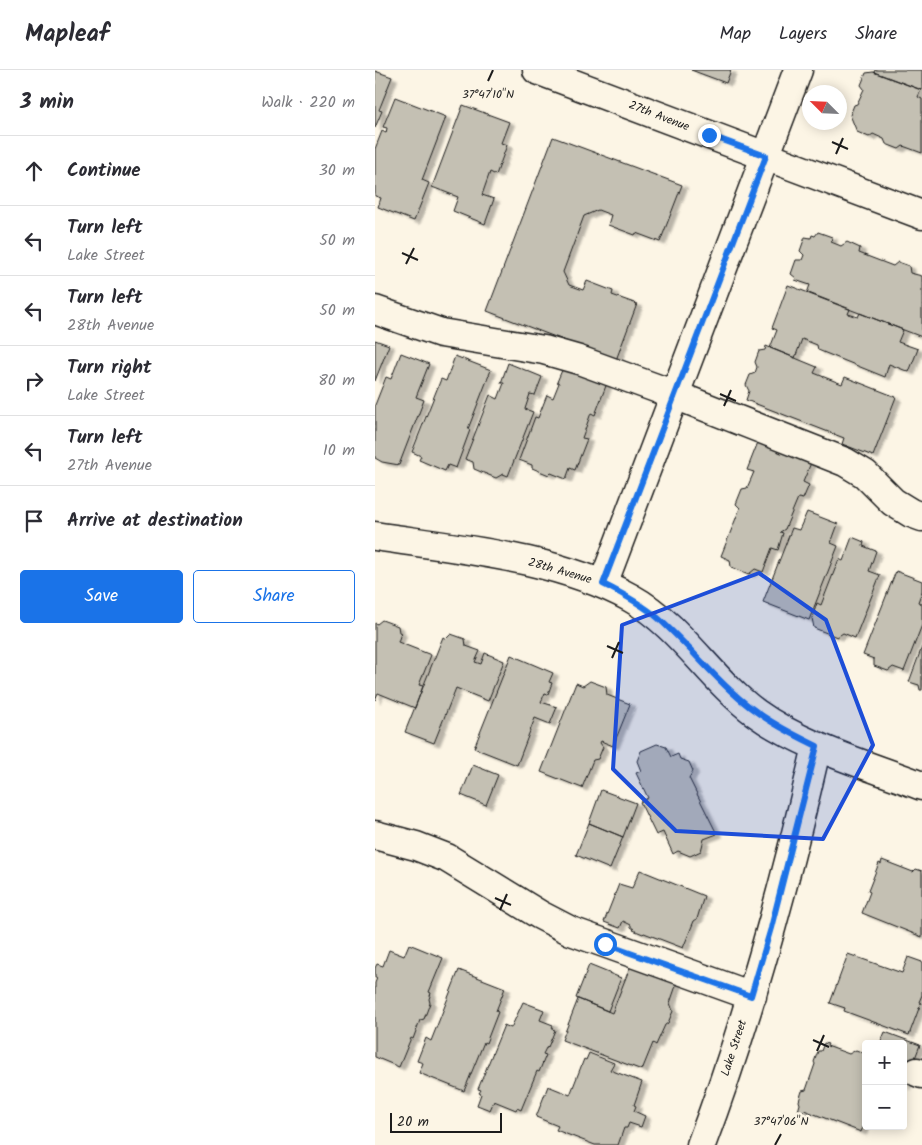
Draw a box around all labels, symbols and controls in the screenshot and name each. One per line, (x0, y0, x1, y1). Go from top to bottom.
text: Mapleaf (25, 15, 109, 54)
text: Map (720, 20, 751, 49)
text: Layers (779, 20, 827, 49)
text: Share (855, 20, 897, 49)
text: 37°47'10"N (462, 85, 514, 104)
north arrow (802, 85, 847, 130)
text: 3 min (20, 86, 74, 119)
text: Walk · 220 m (261, 90, 355, 115)
street label: 27th Avenue (626, 96, 693, 136)
route end (698, 124, 721, 147)
text: Continue (67, 156, 140, 186)
icon: ahead (20, 157, 48, 185)
text: 30 m (319, 158, 355, 183)
text: Turn left (67, 213, 142, 243)
icon: left (20, 227, 48, 255)
text: 50 m (319, 228, 355, 253)
text: Lake Street (67, 243, 145, 268)
text: Turn left (67, 283, 142, 313)
icon: left (20, 297, 48, 325)
text: 50 m (319, 298, 355, 323)
text: 28th Avenue (67, 313, 154, 338)
text: Turn right (67, 353, 152, 383)
icon: right (20, 367, 48, 395)
text: 80 m (318, 368, 355, 393)
text: Lake Street (67, 383, 145, 408)
text: Turn left (67, 423, 142, 453)
icon: left (20, 437, 48, 465)
text: 10 m (323, 438, 355, 463)
text: 27th Avenue (67, 453, 152, 478)
text: Arrive at destination (67, 506, 243, 536)
icon: arrive (20, 507, 48, 535)
street label: 28th Avenue (526, 553, 595, 589)
button: Save (20, 570, 183, 623)
button: Share (193, 570, 355, 623)
route start (594, 933, 617, 956)
street label: Lake Street (716, 1017, 752, 1079)
map controls (862, 1040, 907, 1130)
button: + (862, 1040, 907, 1085)
button: − (862, 1085, 907, 1130)
scale bar (390, 1110, 503, 1133)
text: 20 m (397, 1111, 429, 1133)
text: 37°47'06"N (753, 1112, 809, 1131)

